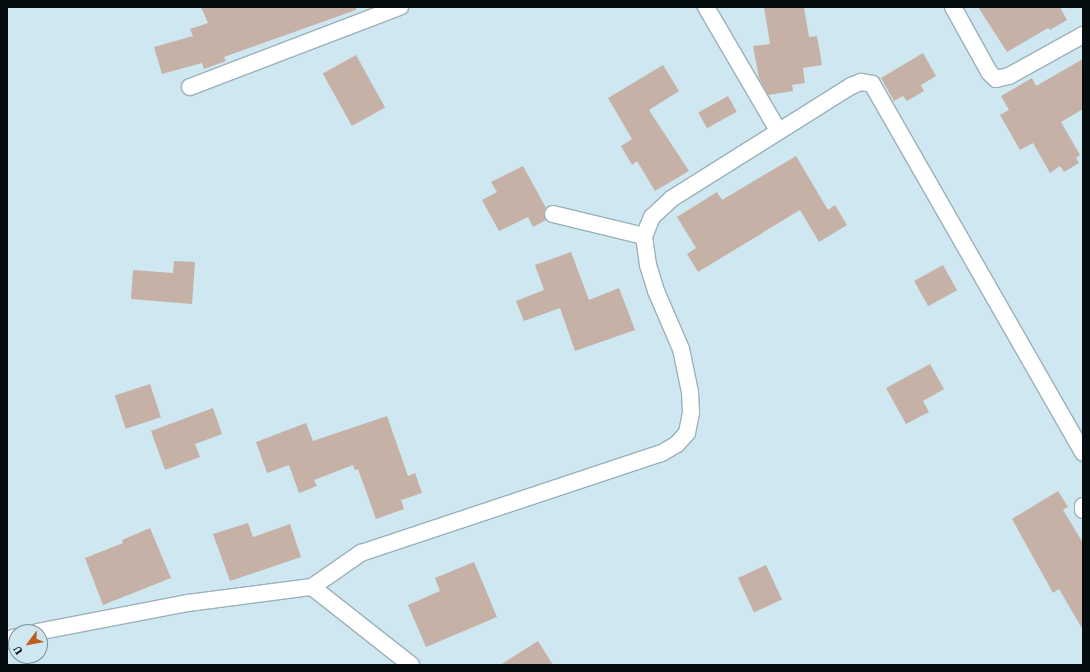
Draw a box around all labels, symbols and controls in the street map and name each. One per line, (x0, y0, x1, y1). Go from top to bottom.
north arrow (8, 624, 48, 664)
text: U (10, 643, 27, 657)

